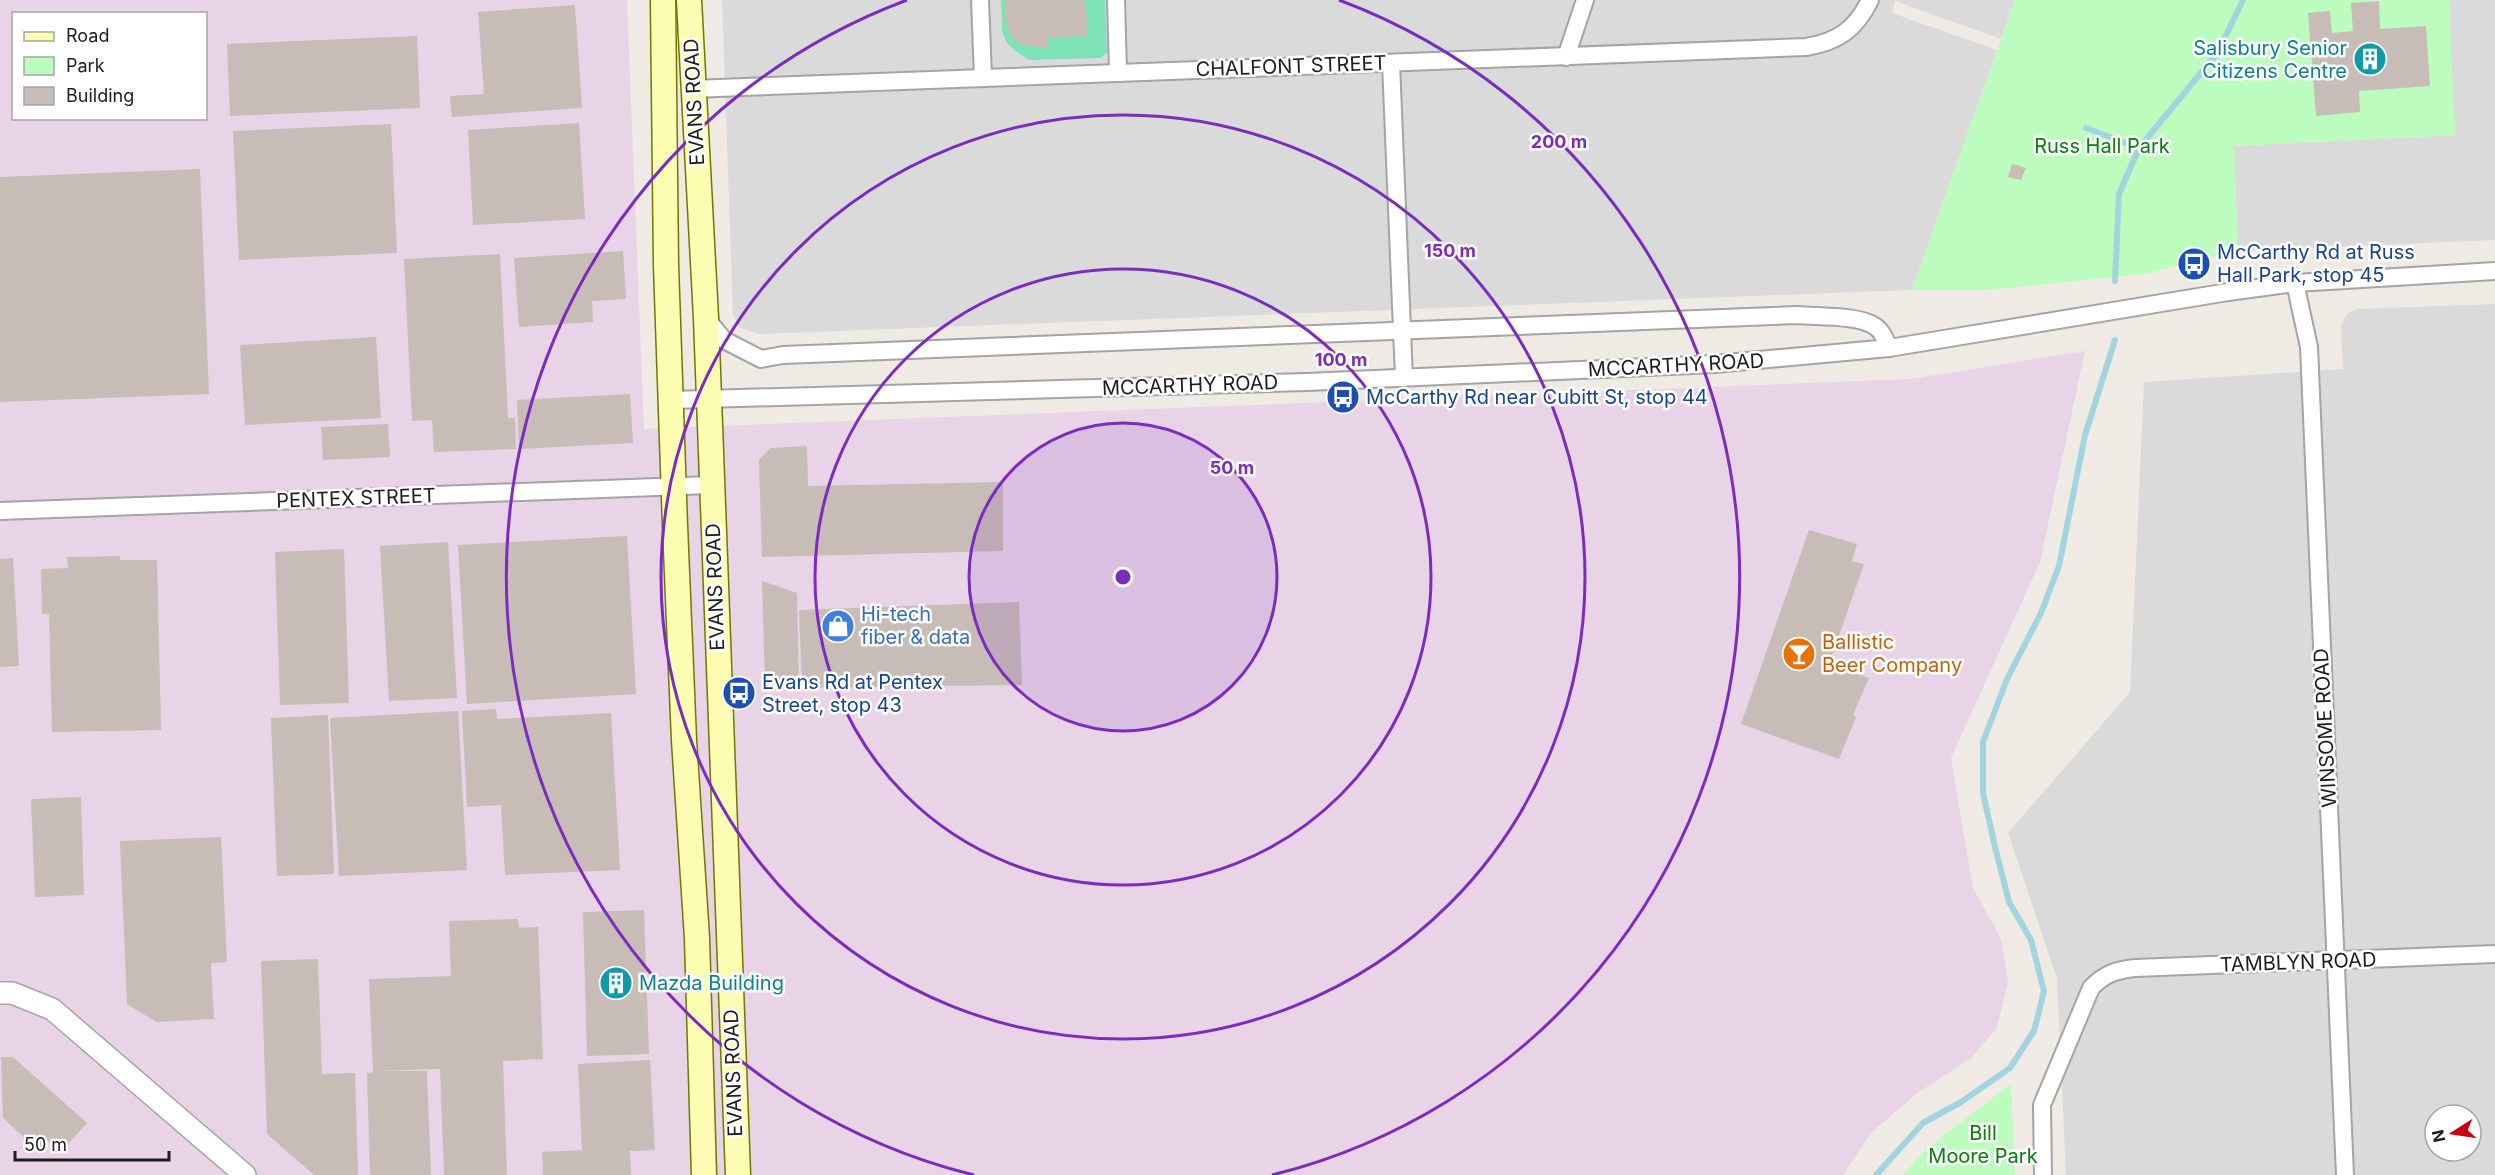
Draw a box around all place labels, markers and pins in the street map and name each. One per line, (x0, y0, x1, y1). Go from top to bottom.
place label: Salisbury Senior Citizens Centre (2193, 36, 2347, 83)
building icon: Salisbury Senior Citizens Centre (2352, 41, 2388, 77)
place label: McCarthy Rd at Russ Hall Park, stop 45 (2217, 240, 2415, 287)
bus stop icon: McCarthy Rd at Russ Hall Park, stop 45 (2176, 246, 2212, 282)
bus stop icon: McCarthy Rd near Cubitt St, stop 44 (1325, 379, 1361, 415)
place label: McCarthy Rd near Cubitt St, stop 44 (1366, 385, 1708, 409)
centre of rings (1113, 567, 1133, 587)
place label: Hi-tech fiber & data (861, 602, 970, 649)
shop icon: Hi-tech fiber & data (820, 608, 856, 644)
place label: Ballistic Beer Company (1822, 630, 1962, 677)
bar icon: Ballistic Beer Company (1781, 636, 1817, 672)
place label: Evans Rd at Pentex Street, stop 43 (762, 670, 943, 717)
bus stop icon: Evans Rd at Pentex Street, stop 43 (721, 675, 757, 711)
building icon: Mazda Building (598, 965, 634, 1001)
place label: Mazda Building (639, 971, 784, 995)

